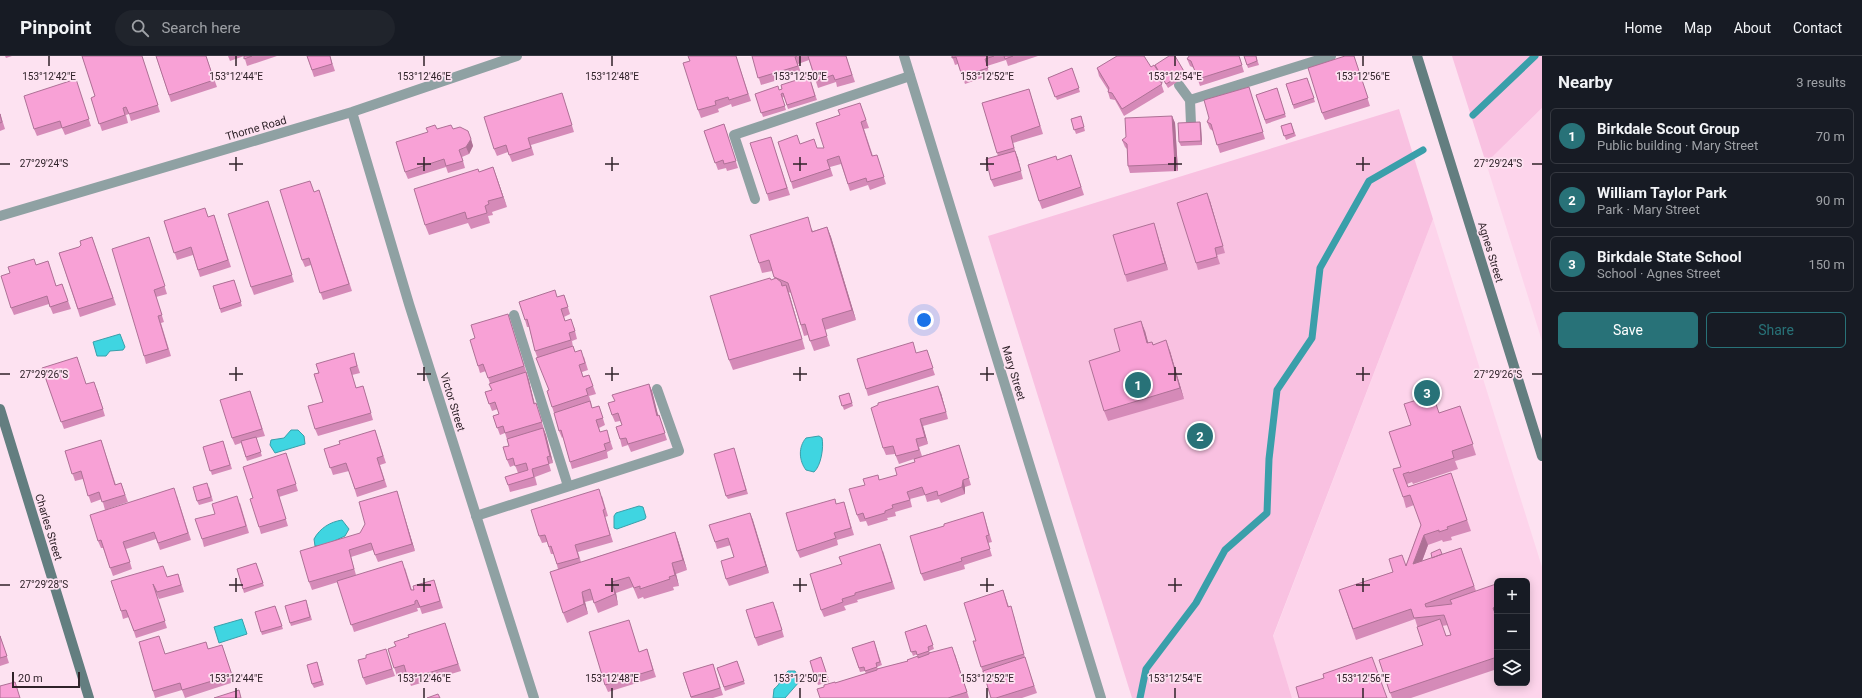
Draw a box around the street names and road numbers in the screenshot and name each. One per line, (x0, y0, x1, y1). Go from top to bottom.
street label: Thorne Road (224, 114, 288, 143)
street label: Agnes Street (1475, 220, 1506, 284)
street label: Mary Street (999, 344, 1028, 402)
street label: Victor Street (437, 371, 468, 433)
street label: Charles Street (32, 492, 65, 562)

